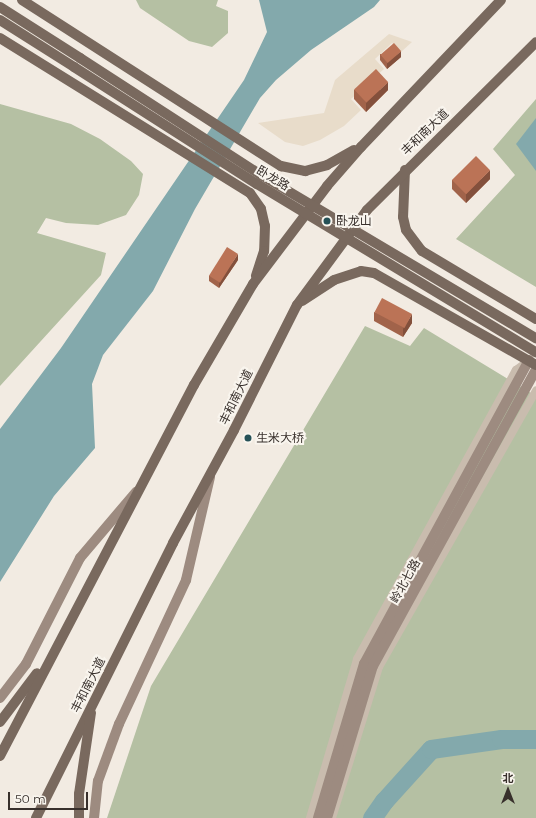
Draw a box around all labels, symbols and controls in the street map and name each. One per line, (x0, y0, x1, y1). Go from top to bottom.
street label: 丰和南大道 (398, 106, 452, 158)
street label: 卧龙路 (254, 163, 292, 193)
place label: 卧龙山 (336, 214, 372, 228)
marker: 卧龙山 (321, 215, 333, 227)
street label: 丰和南大道 (216, 367, 256, 427)
place label: 生米大桥 (256, 431, 304, 445)
marker: 生米大桥 (243, 433, 253, 443)
street label: 岭北七路 (387, 557, 423, 605)
street label: 丰和南大道 (68, 655, 108, 715)
north arrow (488, 770, 528, 810)
text: 北 (503, 771, 514, 785)
scale bar (10, 784, 90, 810)
text: 50 m (15, 791, 46, 806)

